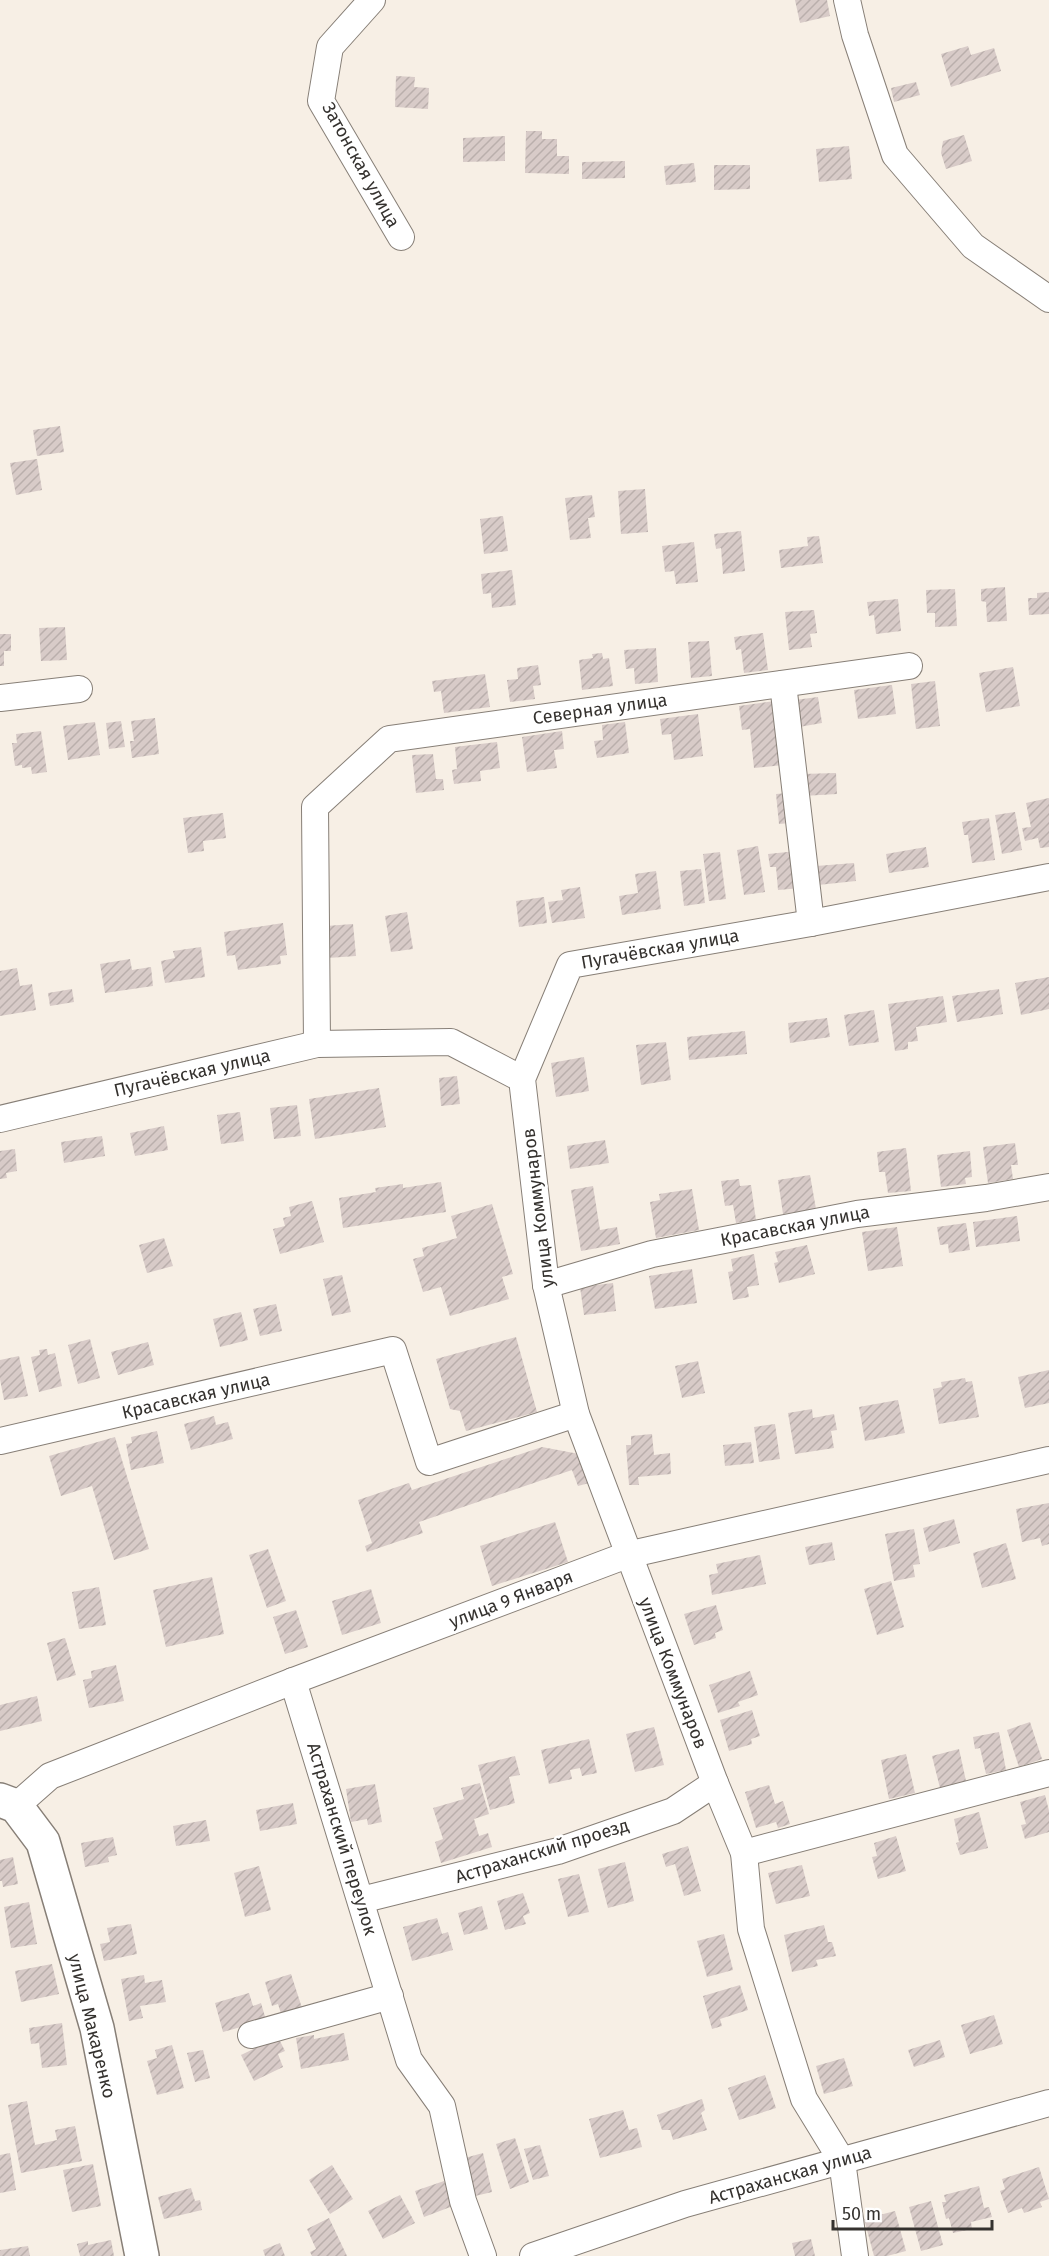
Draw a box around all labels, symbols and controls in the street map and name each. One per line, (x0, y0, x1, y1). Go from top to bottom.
street label: Затонская улица (317, 98, 405, 232)
street label: Северная улица (531, 689, 669, 729)
street label: Пугачёвская улица (579, 924, 741, 974)
street label: Пугачёвская улица (112, 1044, 272, 1102)
street label: улица Коммунаров (517, 1127, 559, 1289)
street label: Красавская улица (719, 1201, 871, 1251)
street label: Красавская улица (120, 1368, 272, 1424)
street label: улица 9 Января (446, 1565, 576, 1633)
street label: улица Коммунаров (634, 1594, 712, 1752)
street label: Астраханский переулок (302, 1740, 382, 1939)
street label: Астраханский проезд (452, 1814, 632, 1888)
street label: улица Макаренко (63, 1951, 121, 2101)
street label: Астраханская улица (706, 2141, 874, 2209)
scale bar (833, 2193, 992, 2231)
text: 50 m (842, 2203, 881, 2225)

